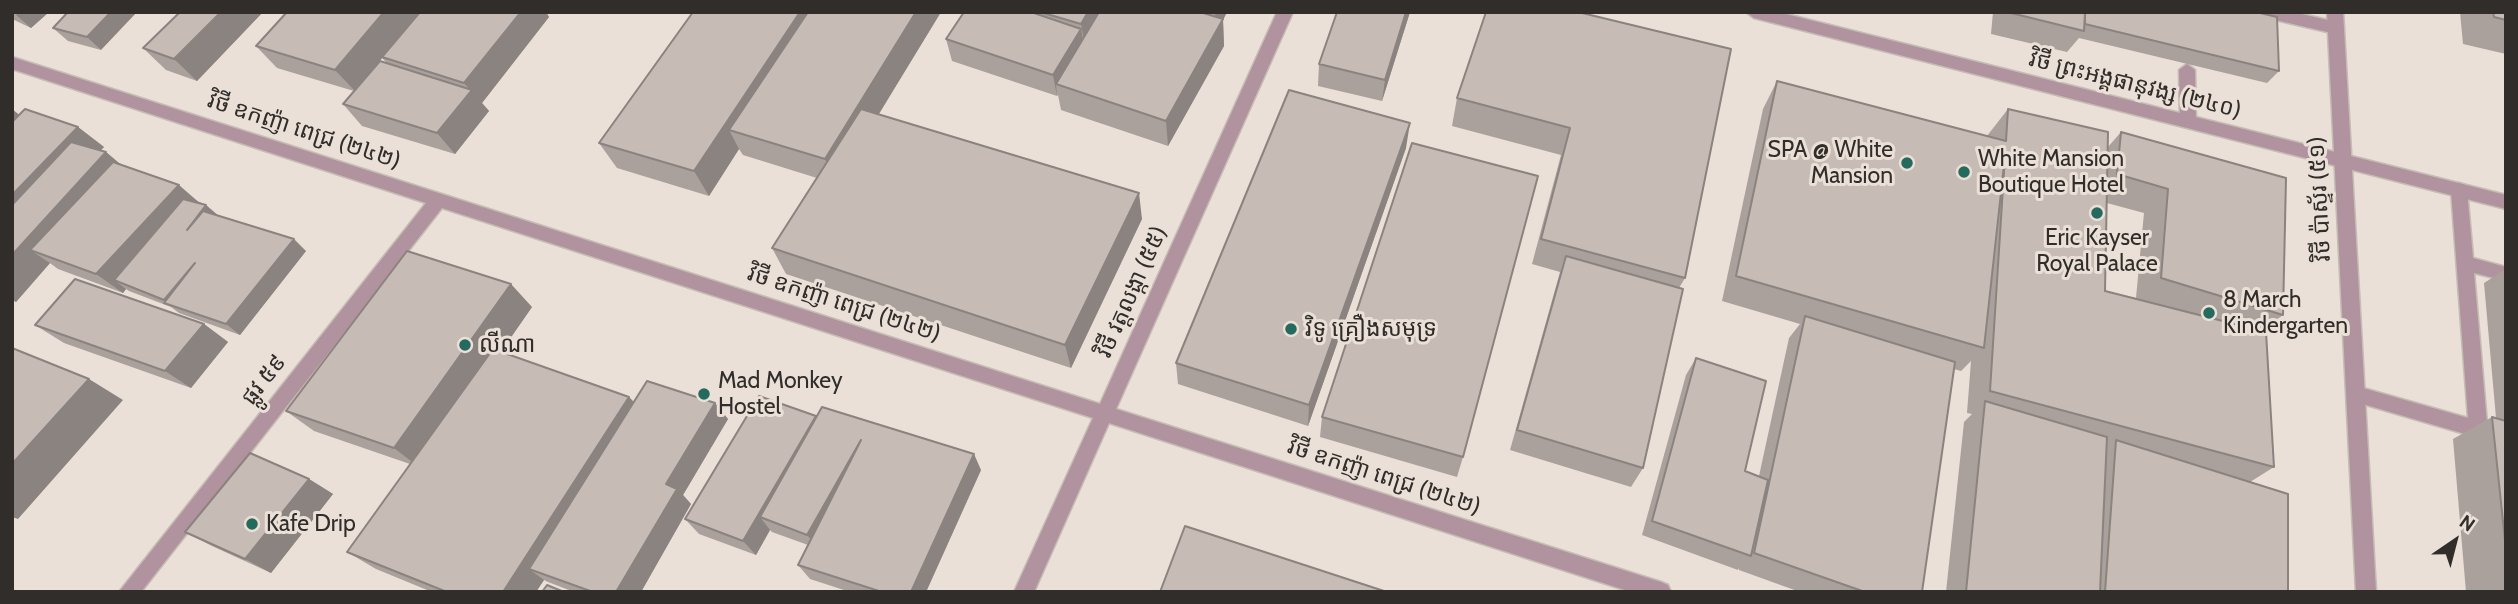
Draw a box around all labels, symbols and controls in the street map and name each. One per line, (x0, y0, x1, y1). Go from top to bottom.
street label: វិថី ព្រះអង្គផានុវង្ស (២៤០) (2026, 45, 2244, 125)
street label: វិថី ឧកញ៉ា ពេជ្រ (២៤២) (204, 87, 404, 175)
place label: SPA @ White Mansion (1768, 136, 1893, 190)
street label: វិថី ប៉ាស្ទ័រ (៥១) (2303, 136, 2337, 262)
place label: White Mansion Boutique Hotel (1978, 145, 2124, 199)
marker: SPA @ White Mansion (1899, 155, 1915, 171)
marker: White Mansion Boutique Hotel (1956, 164, 1972, 180)
marker: Eric Kayser Royal Palace (2089, 205, 2105, 221)
street label: វិថី វត្តលង្កា (៥៥) (1091, 222, 1173, 362)
place label: Eric Kayser Royal Palace (2036, 224, 2158, 278)
street label: វិថី ឧកញ៉ា ពេជ្រ (២៤២) (744, 260, 944, 348)
place label: 8 March Kindergarten (2223, 286, 2348, 340)
marker: 8 March Kindergarten (2201, 305, 2217, 321)
place label: វិទូ គ្រឿងសមុទ្រ (1305, 315, 1437, 343)
marker: វិទូ គ្រឿងសមុទ្រ (1283, 321, 1299, 337)
place label: លីណា (479, 331, 535, 359)
marker: លីណា (457, 337, 473, 353)
street label: ផ្លូវ ៥៩ (236, 349, 292, 411)
place label: Mad Monkey Hostel (718, 367, 842, 421)
marker: Mad Monkey Hostel (696, 386, 712, 402)
street label: វិថី ឧកញ៉ា ពេជ្រ (២៤២) (1284, 433, 1484, 521)
north arrow (2420, 506, 2490, 576)
place label: Kafe Drip (266, 510, 356, 538)
text: N (2455, 510, 2479, 537)
marker: Kafe Drip (244, 516, 260, 532)

